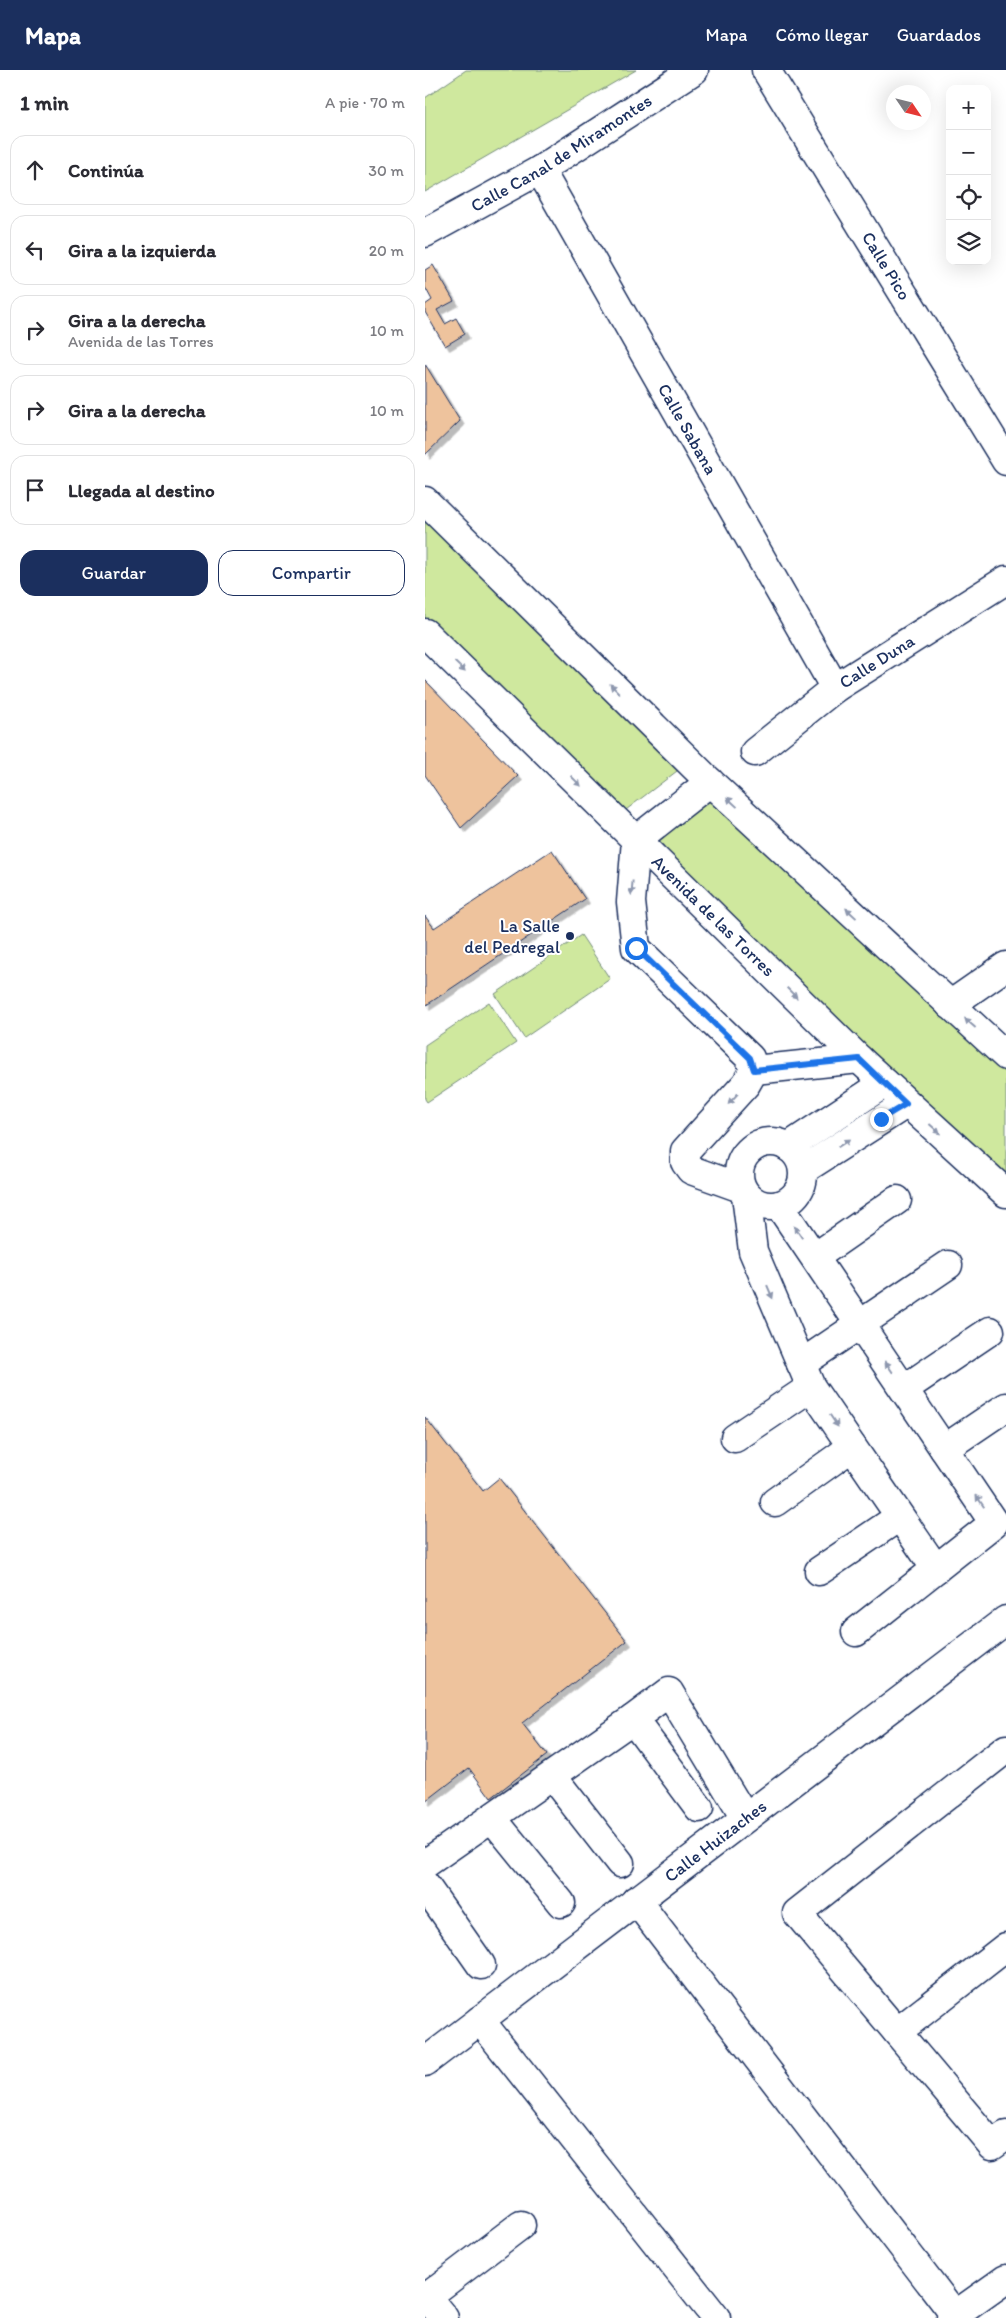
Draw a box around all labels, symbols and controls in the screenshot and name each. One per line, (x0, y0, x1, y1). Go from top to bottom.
text: Mapa (25, 21, 81, 50)
text: Mapa (706, 24, 747, 46)
text: Cómo llegar (775, 24, 869, 46)
text: Guardados (897, 24, 981, 46)
north arrow (886, 85, 931, 130)
map controls (946, 85, 991, 265)
button: + (946, 85, 991, 130)
street label: Calle Canal de Miramontes (467, 89, 656, 217)
text: 1 min (20, 90, 69, 115)
text: A pie · 70 m (325, 93, 405, 112)
button: − (946, 130, 991, 175)
icon: ahead (21, 156, 49, 184)
text: Continúa (68, 159, 144, 182)
text: 30 m (368, 161, 404, 180)
button: locate (946, 175, 991, 220)
button: layers (946, 220, 991, 265)
street label: Calle Pico (857, 228, 916, 304)
icon: left (21, 236, 49, 264)
text: Gira a la izquierda (68, 239, 216, 262)
text: 20 m (369, 241, 404, 260)
text: Gira a la derecha (68, 309, 206, 332)
icon: right (21, 316, 49, 344)
text: 10 m (370, 321, 404, 340)
text: Avenida de las Torres (68, 332, 214, 351)
street label: Calle Sabana (653, 380, 722, 478)
icon: right (21, 396, 49, 424)
text: Gira a la derecha (68, 399, 206, 422)
text: 10 m (370, 401, 404, 420)
icon: arrive (21, 476, 49, 504)
text: Llegada al destino (68, 479, 215, 502)
button: Guardar (20, 550, 208, 596)
button: Compartir (218, 550, 405, 596)
street label: Calle Duna (835, 629, 919, 693)
one-way arrow (454, 661, 466, 673)
one-way arrow (610, 683, 622, 695)
one-way arrow (570, 775, 582, 787)
one-way arrow (726, 796, 738, 808)
street label: Avenida de las Torres (647, 851, 780, 981)
one-way arrow (628, 881, 636, 897)
one-way arrow (845, 907, 857, 919)
place label: La Salle del Pedregal (464, 915, 560, 958)
marker: La Salle del Pedregal (564, 930, 576, 942)
route start (625, 937, 648, 960)
one-way arrow (785, 987, 797, 999)
one-way arrow (963, 1018, 976, 1029)
one-way arrow (727, 1092, 738, 1105)
route end (870, 1108, 893, 1131)
one-way arrow (928, 1123, 940, 1135)
one-way arrow (837, 1139, 850, 1148)
one-way arrow (793, 1225, 803, 1239)
one-way arrow (767, 1285, 775, 1299)
one-way arrow (884, 1360, 894, 1373)
one-way arrow (829, 1414, 839, 1428)
one-way arrow (975, 1495, 985, 1508)
street label: Calle Huizaches (660, 1795, 771, 1887)

